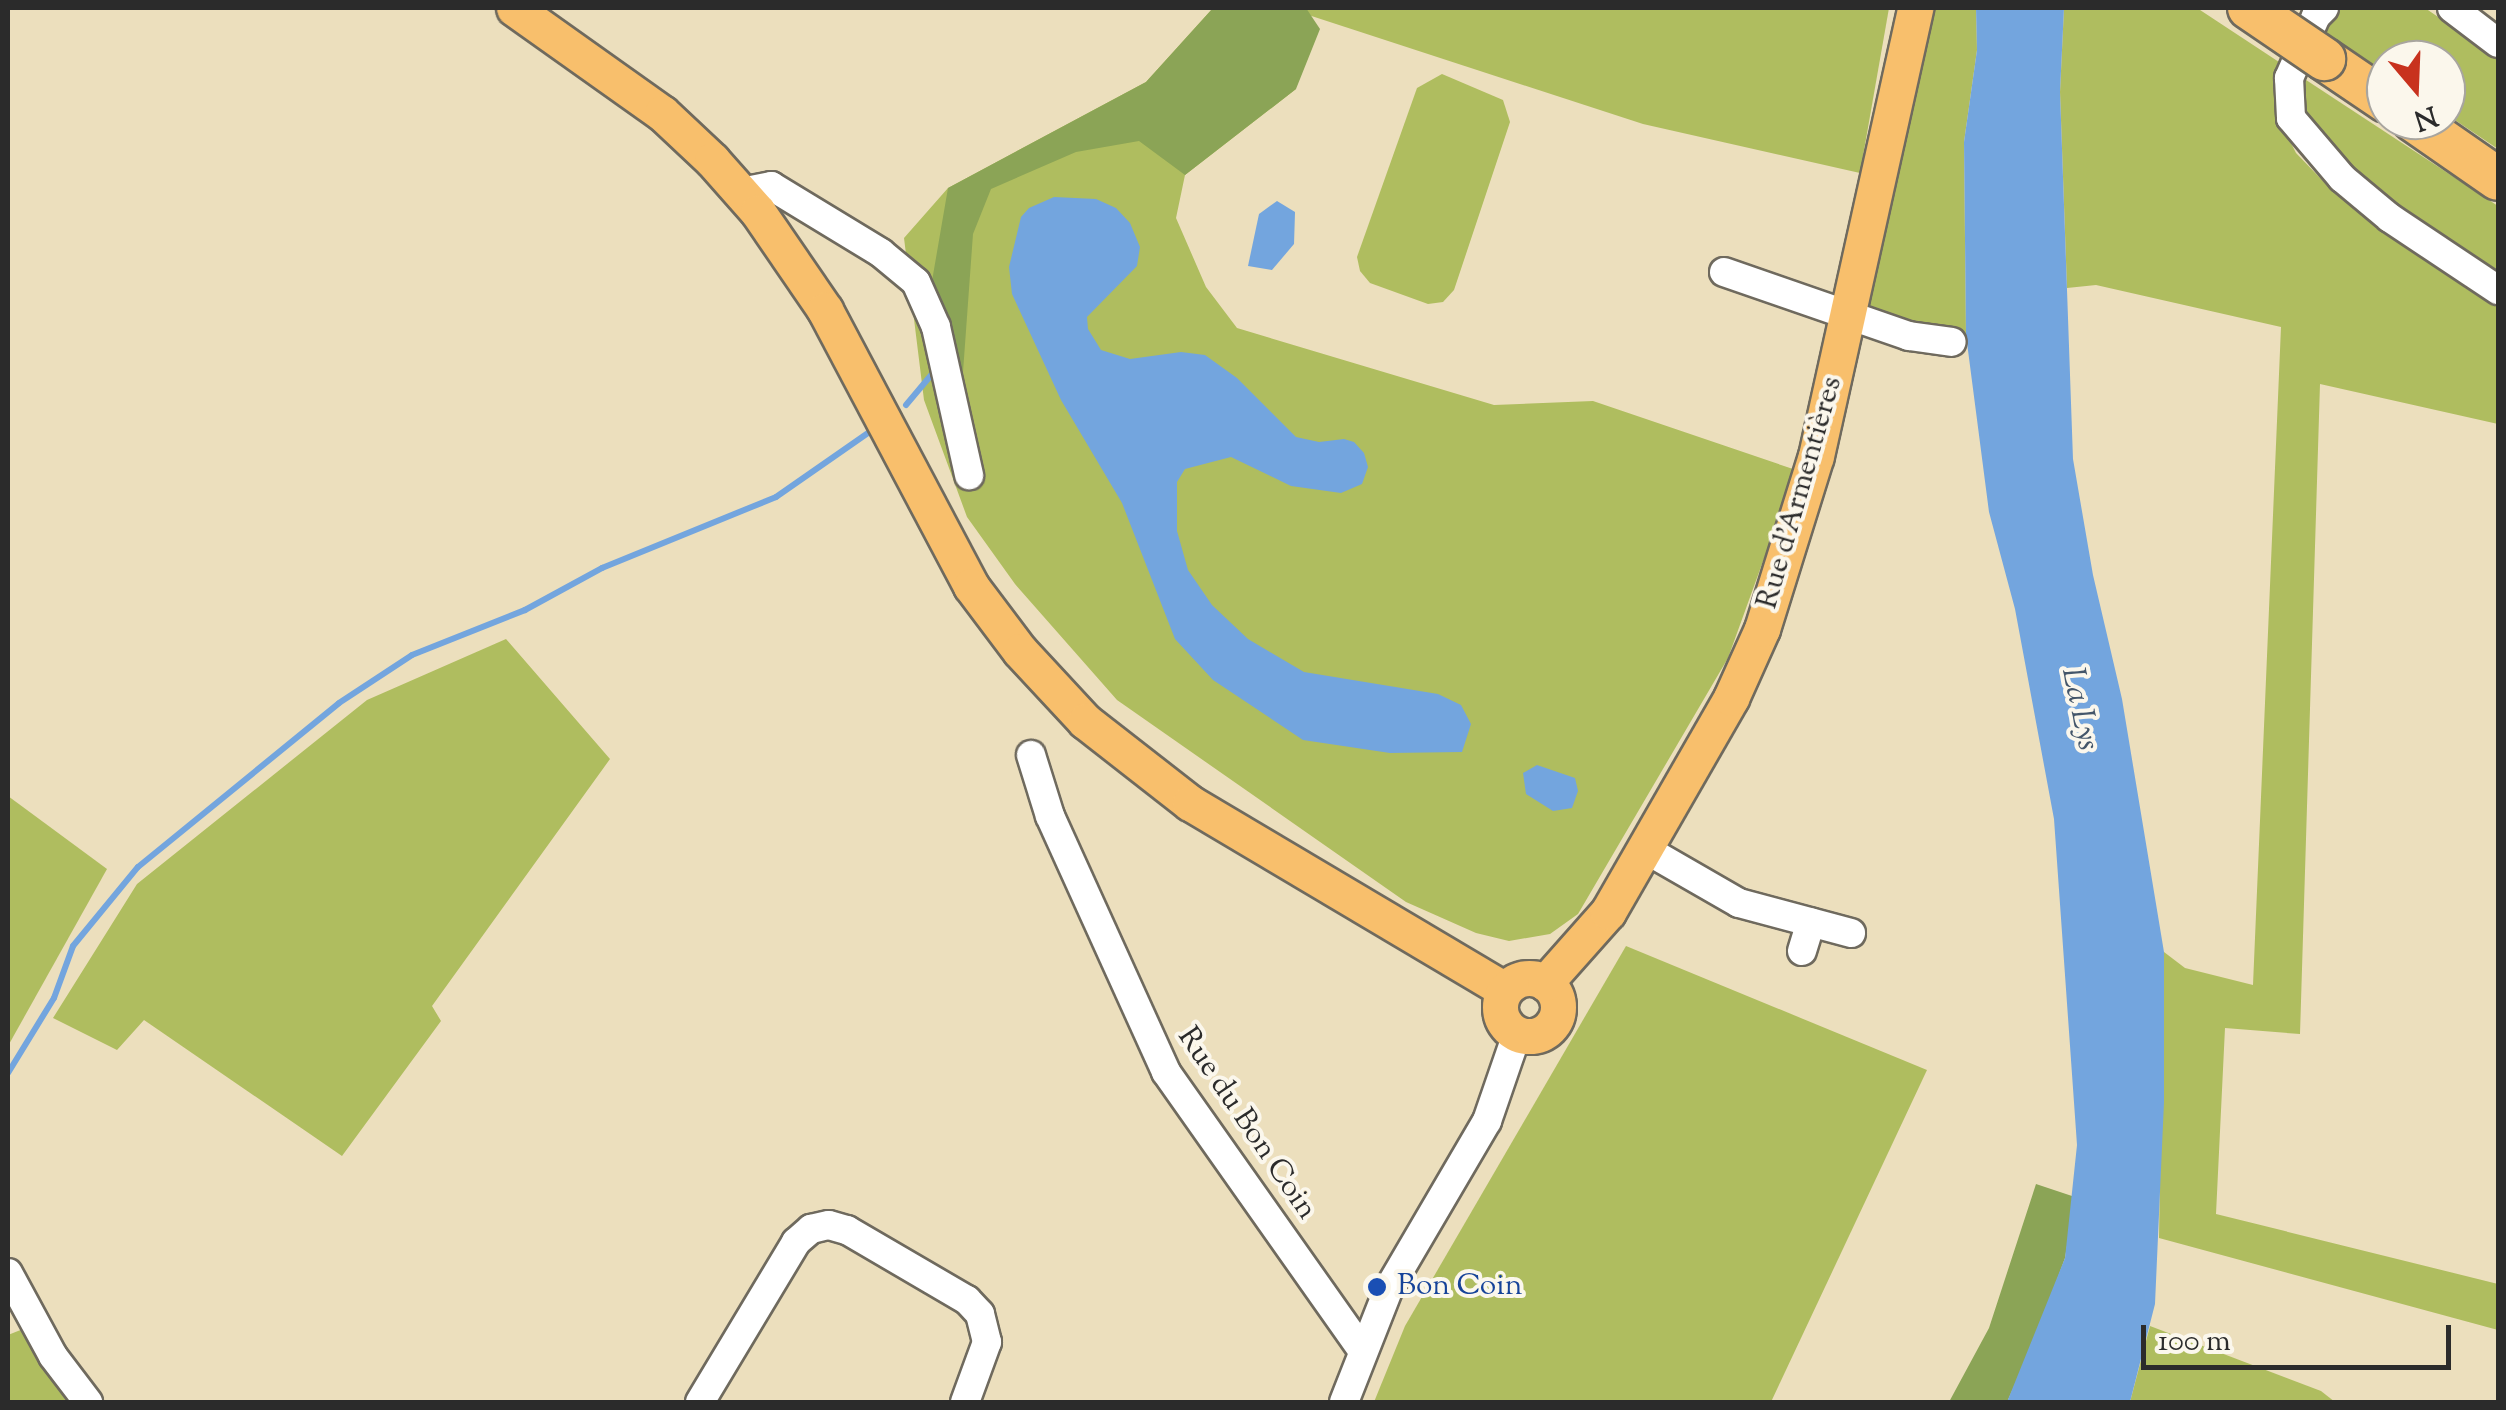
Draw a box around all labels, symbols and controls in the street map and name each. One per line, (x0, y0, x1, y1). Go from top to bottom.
north arrow (2366, 40, 2466, 140)
text: N (2408, 94, 2442, 139)
street label: Rue d'Armentières (1751, 373, 1851, 613)
water label: La Lys (2051, 664, 2107, 754)
street label: Rue du Bon Coin (1168, 1021, 1324, 1227)
place label: Bon Coin (1397, 1269, 1522, 1305)
marker: Bon Coin (1366, 1276, 1388, 1298)
scale bar (2146, 1305, 2456, 1367)
text: 100 m (2158, 1321, 2231, 1364)

